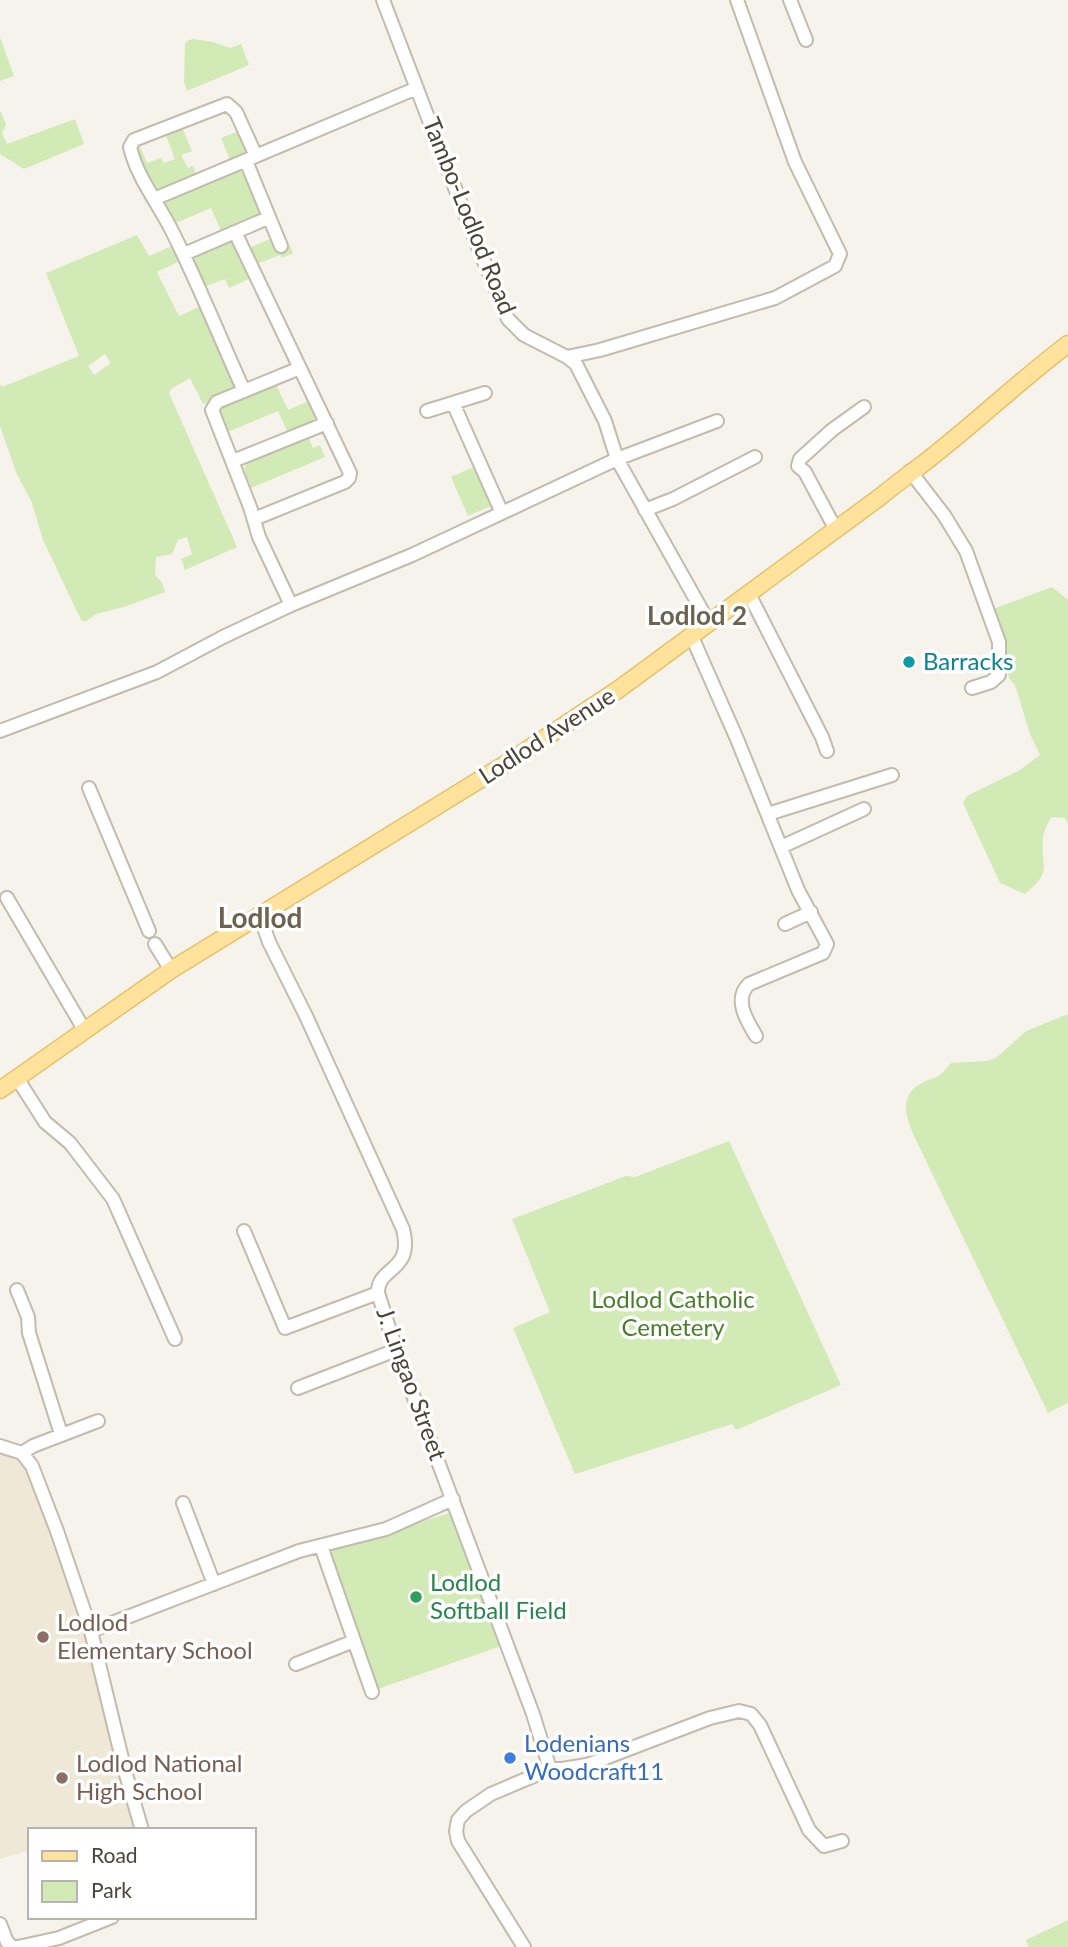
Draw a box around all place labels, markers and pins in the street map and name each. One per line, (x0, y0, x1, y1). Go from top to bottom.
place label: Barracks (923, 646, 1014, 675)
marker: Barracks (901, 654, 917, 670)
place label: Lodlod Softball Field (430, 1567, 567, 1624)
marker: Lodlod Softball Field (408, 1589, 424, 1605)
place label: Lodlod Elementary School (57, 1607, 253, 1664)
marker: Lodlod Elementary School (35, 1629, 51, 1645)
place label: Lodenians Woodcraft11 (524, 1728, 664, 1785)
place label: Lodlod National High School (76, 1748, 242, 1805)
marker: Lodenians Woodcraft11 (502, 1750, 518, 1766)
marker: Lodlod National High School (54, 1770, 70, 1786)

